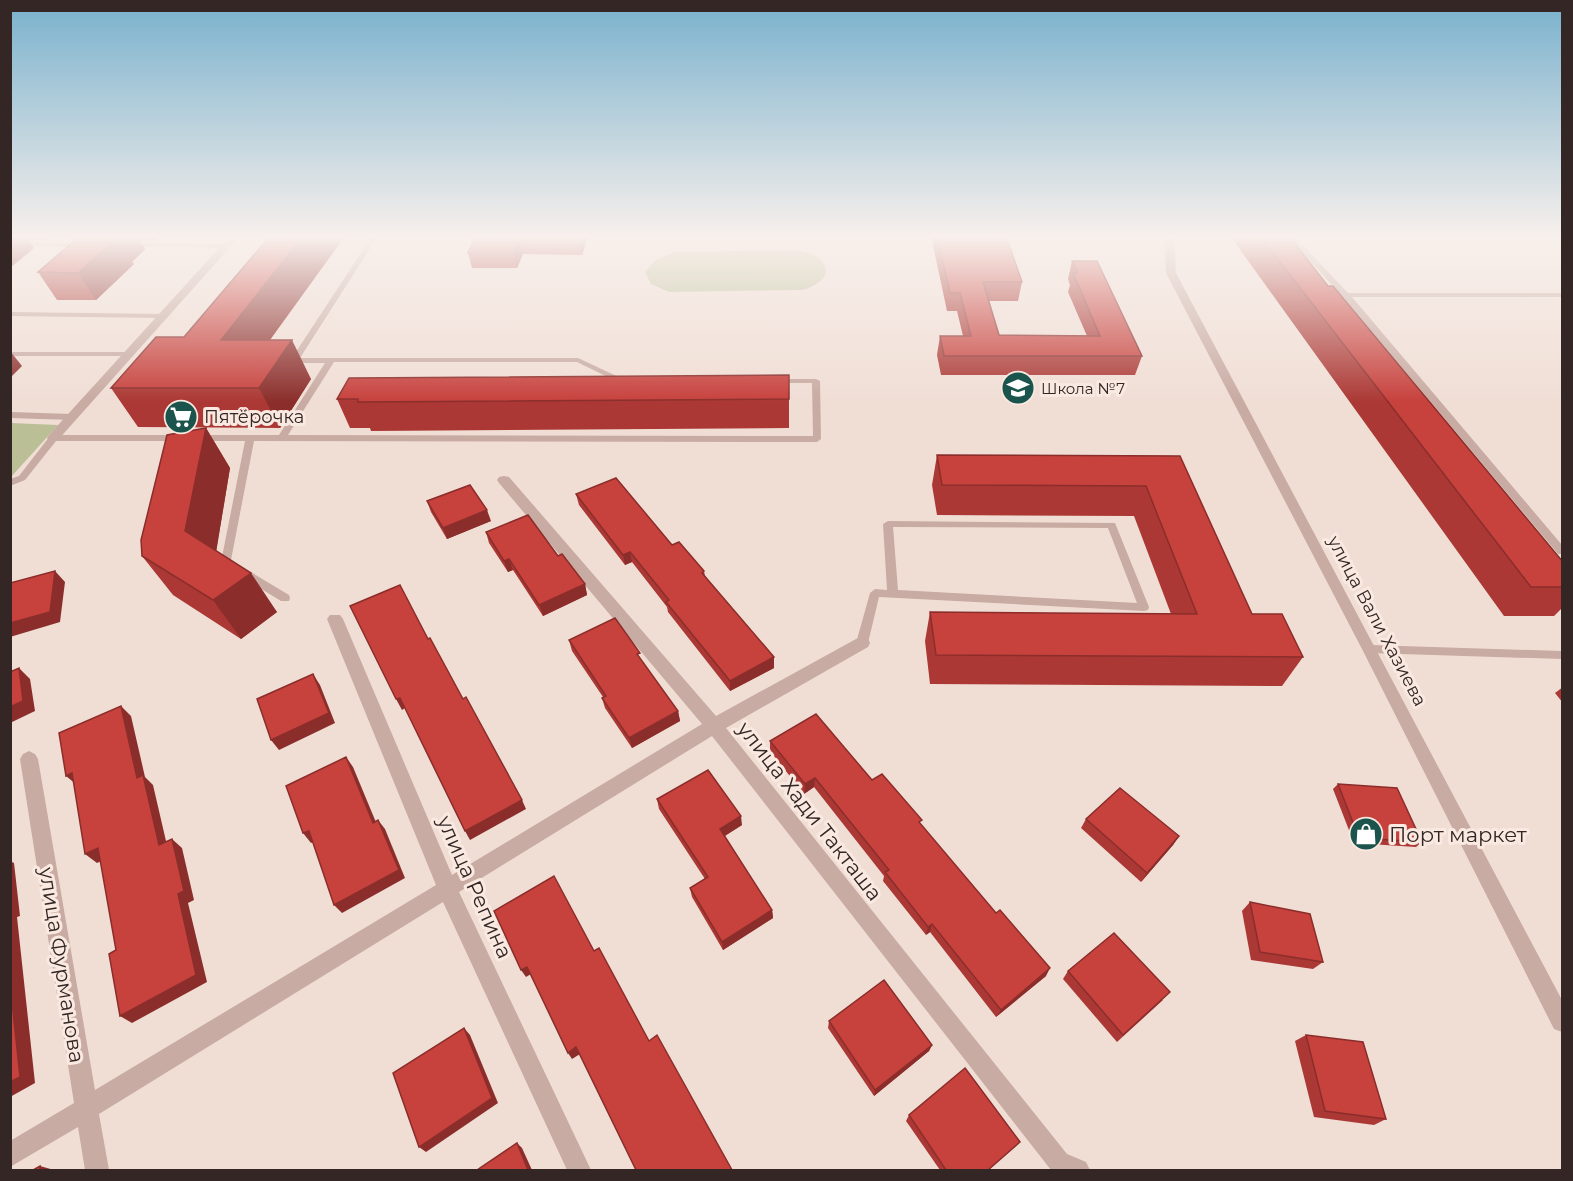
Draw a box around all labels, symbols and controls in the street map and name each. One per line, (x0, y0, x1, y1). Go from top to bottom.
school or university icon: Школа №7 (1000, 370, 1036, 406)
place label: Школа №7 (1041, 379, 1125, 398)
supermarket icon: Пятёрочка (163, 399, 199, 435)
place label: Пятёрочка (204, 406, 304, 428)
street label: улица Вали Хазиева (1322, 531, 1431, 710)
street label: улица Хади Такташа (732, 716, 888, 905)
street label: улица Репина (432, 811, 518, 962)
shop icon: Порт маркет (1348, 816, 1384, 852)
place label: Порт маркет (1389, 822, 1527, 847)
street label: улица Фурманова (34, 864, 90, 1065)

